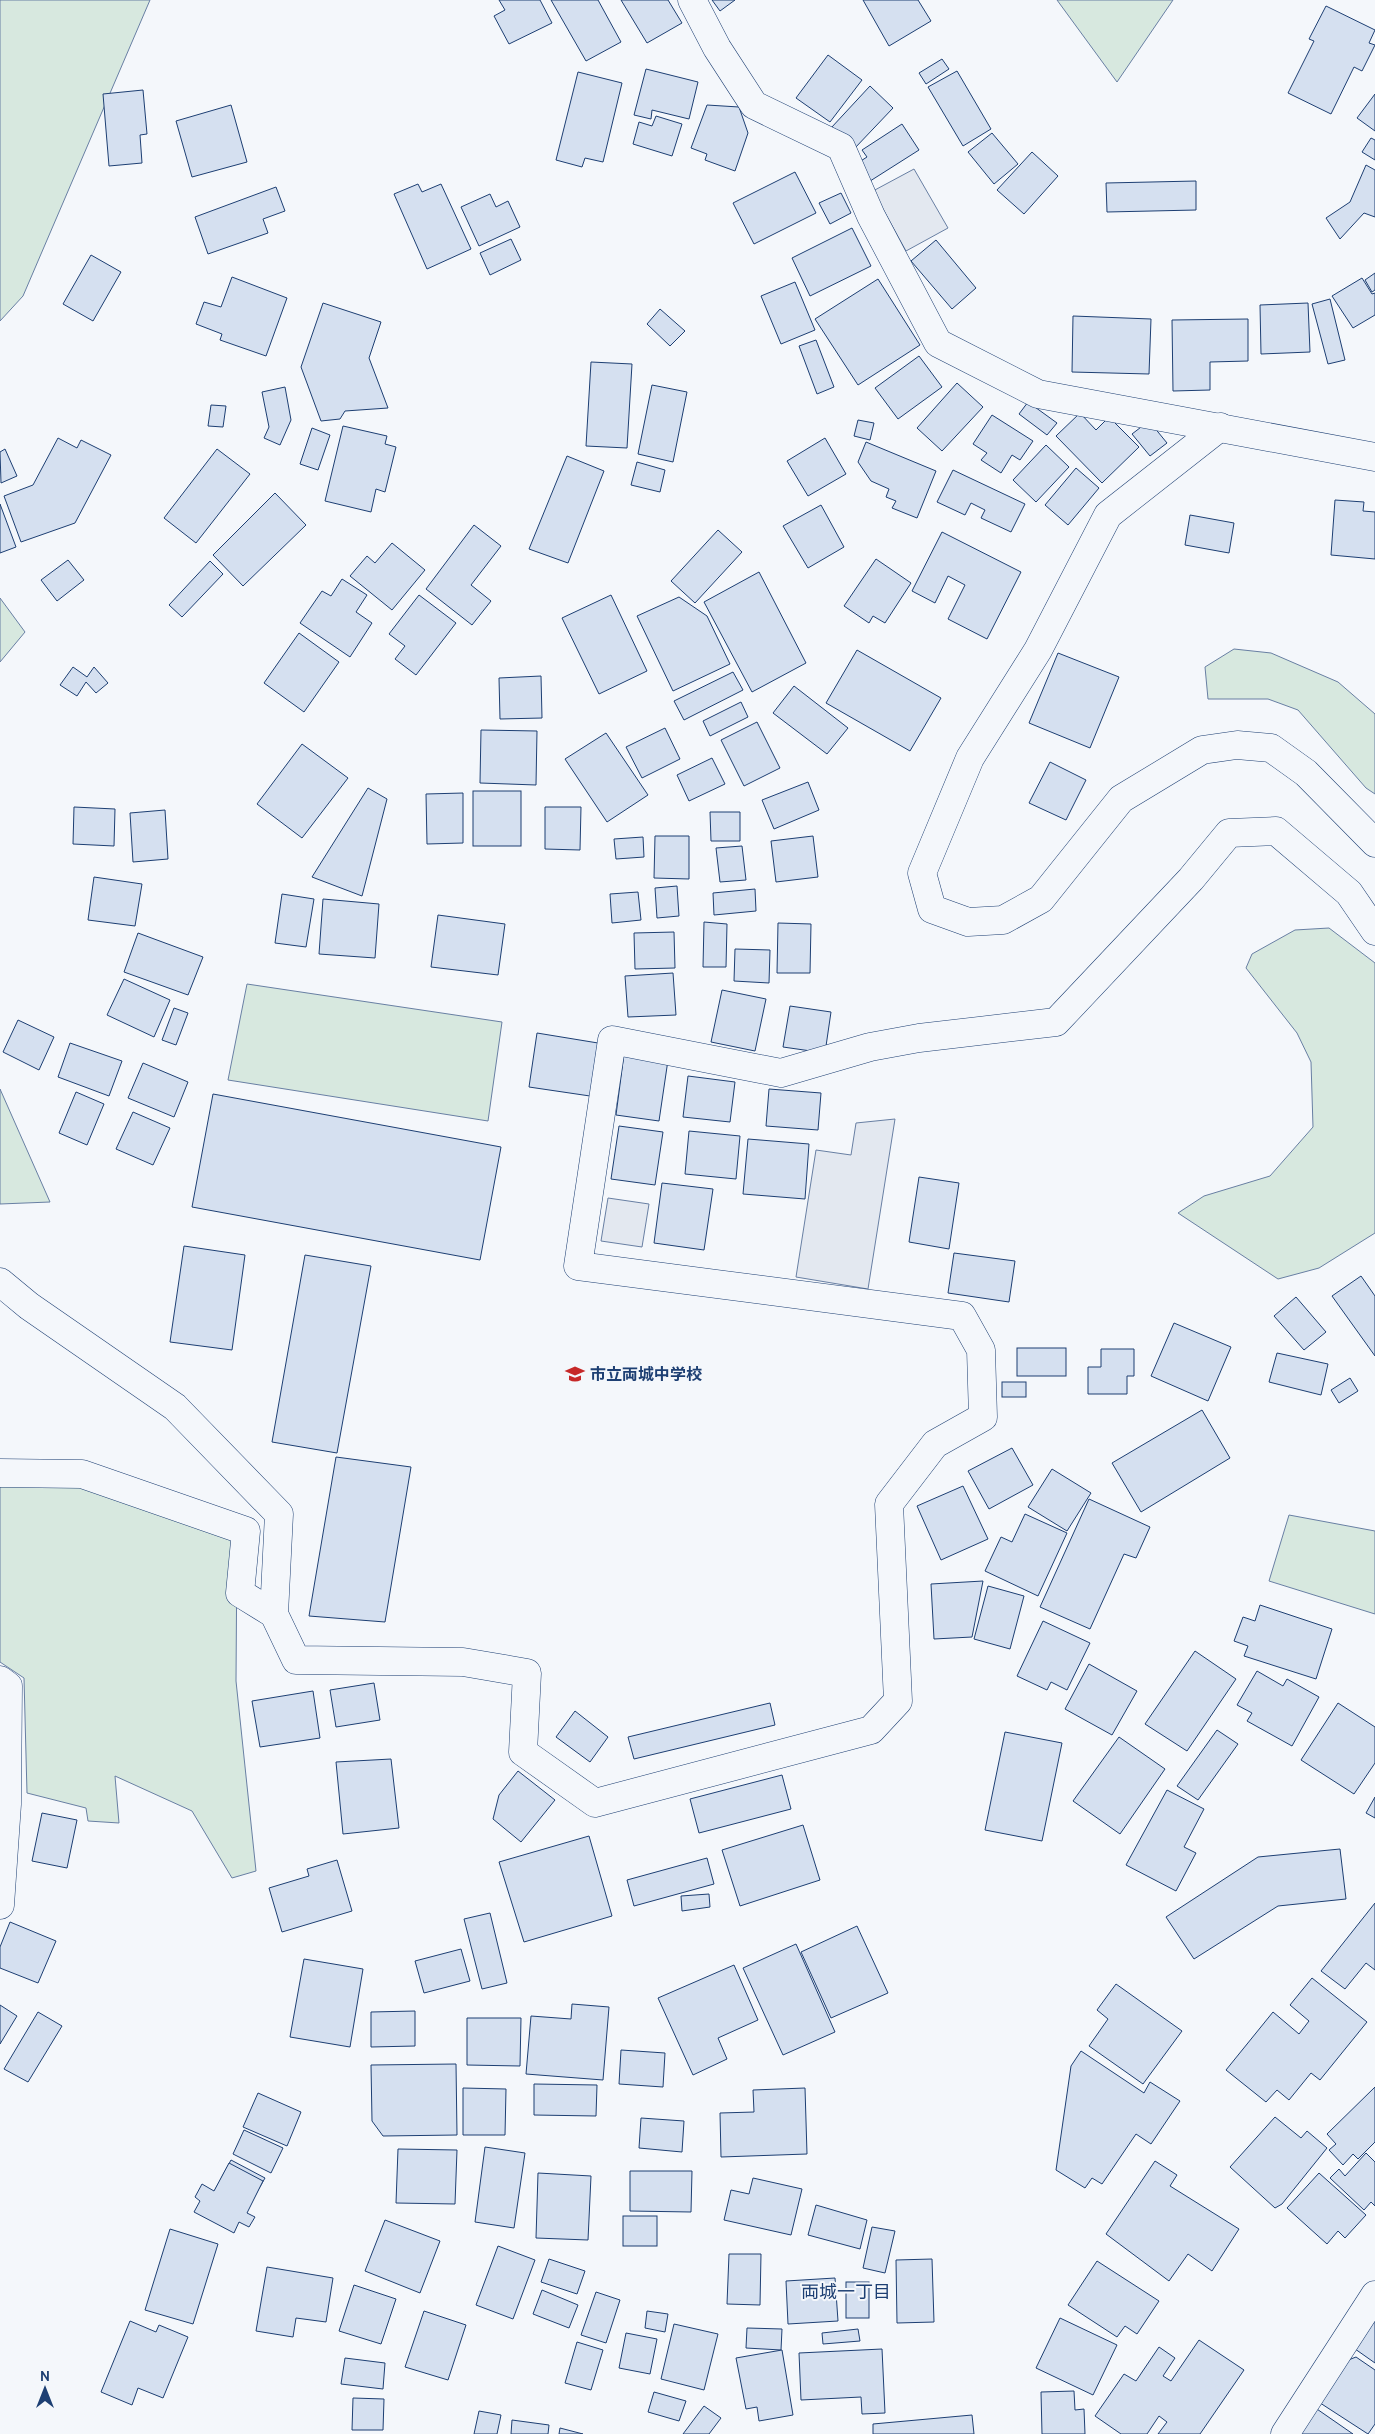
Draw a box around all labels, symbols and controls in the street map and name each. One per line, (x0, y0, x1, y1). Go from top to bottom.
school or university icon: 市立両城中学校 (564, 1363, 586, 1385)
place label: 市立両城中学校 (590, 1365, 702, 1384)
district label: 両城一丁目 (801, 2281, 891, 2303)
north arrow (20, 2364, 70, 2414)
text: N (40, 2367, 50, 2385)

